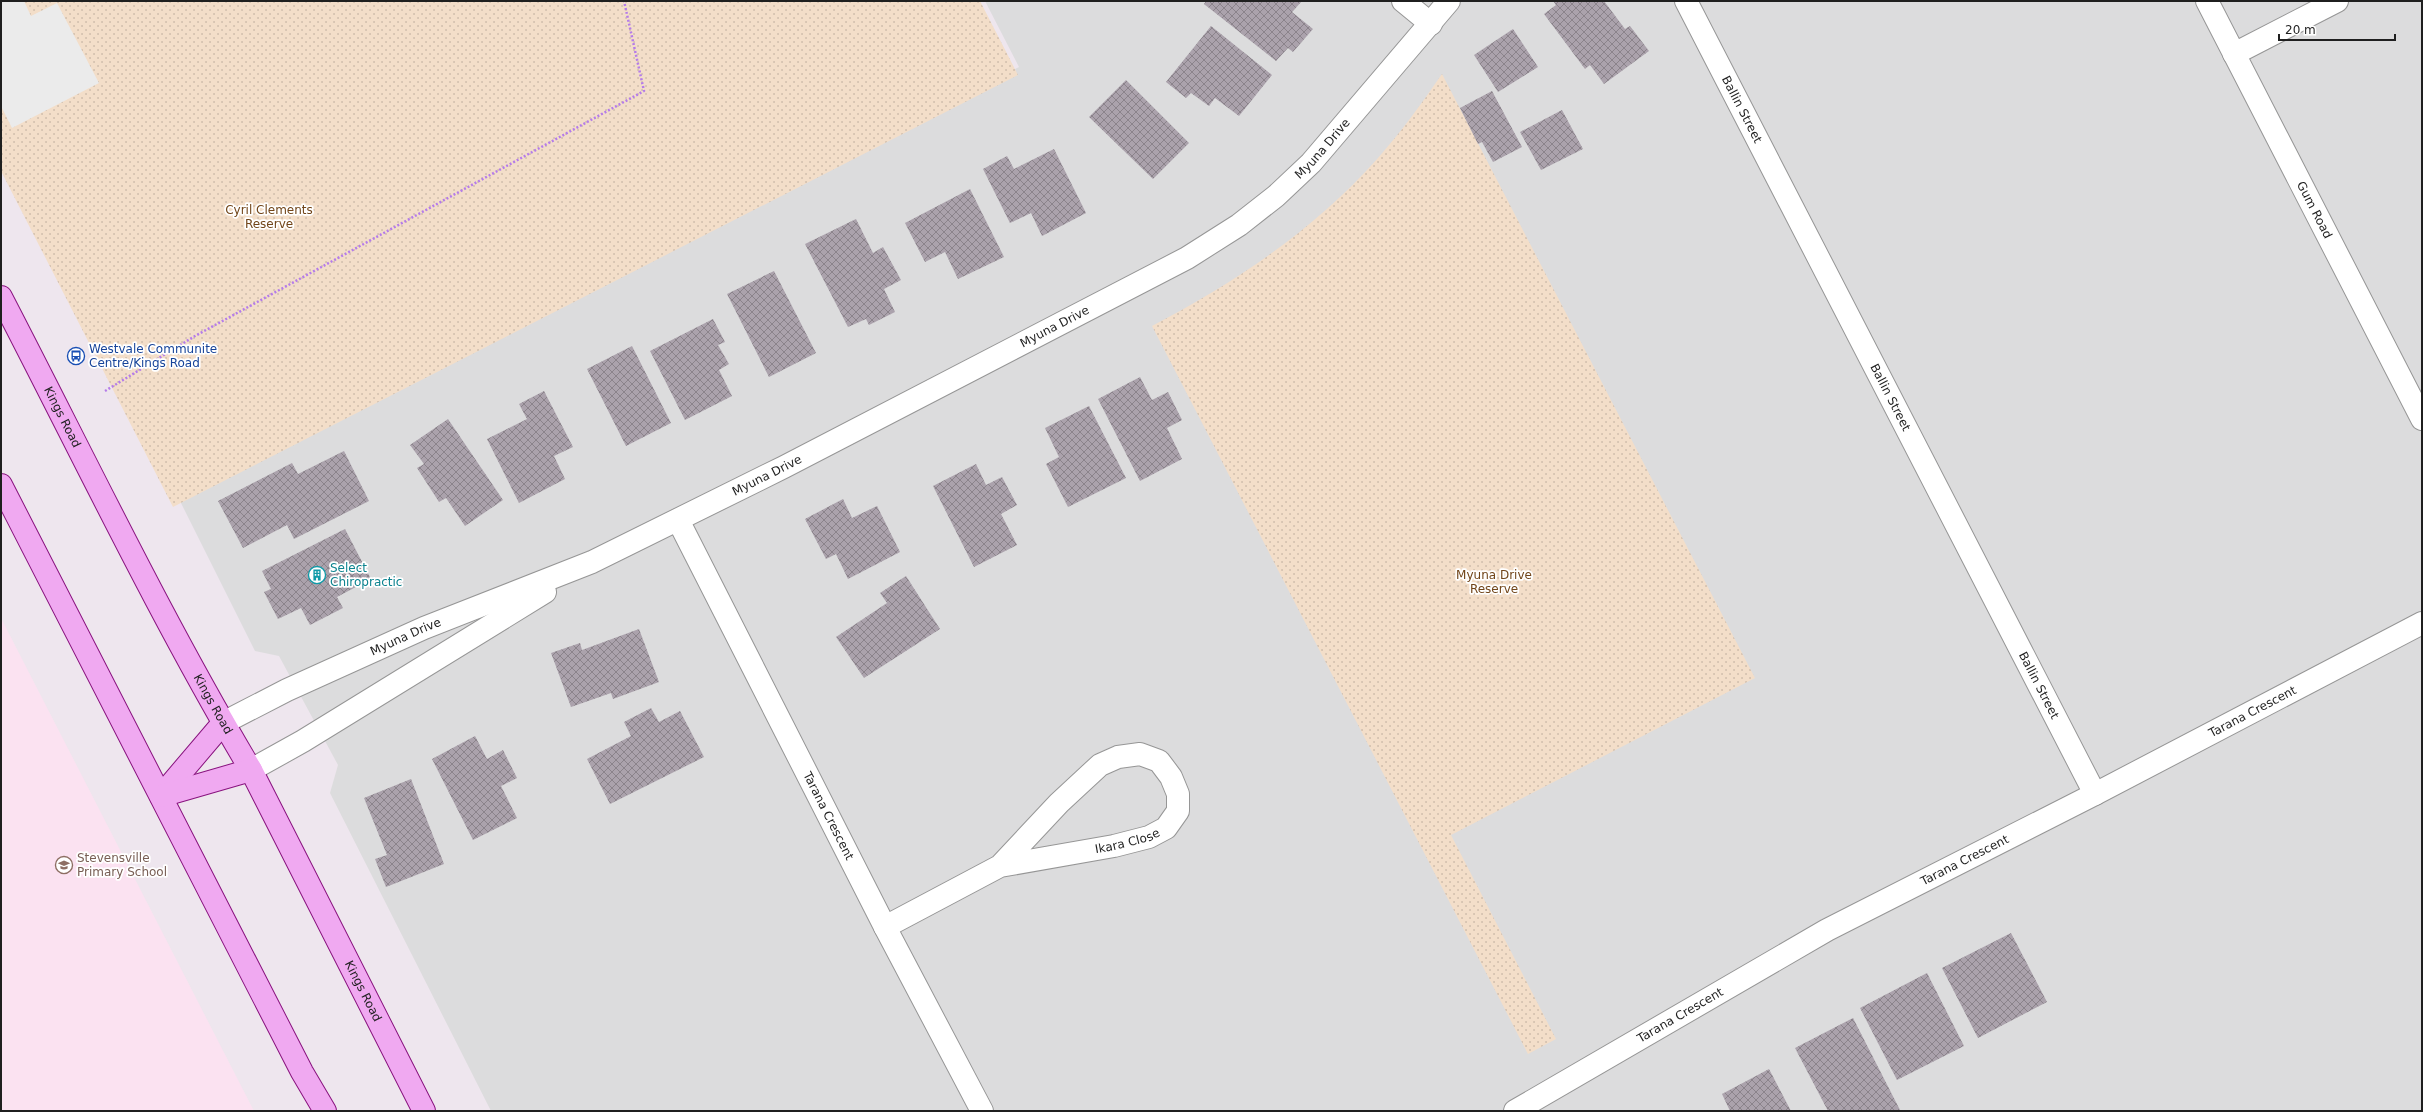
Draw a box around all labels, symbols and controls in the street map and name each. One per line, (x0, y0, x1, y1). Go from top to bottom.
scale bar (2279, 16, 2395, 42)
text: 20 m (2285, 23, 2316, 37)
street label: Ballin Street (1719, 74, 1765, 146)
street label: Myuna Drive (1292, 116, 1353, 182)
street label: Gum Road (2294, 179, 2335, 241)
park label: Cyril Clements Reserve (225, 203, 313, 231)
street label: Myuna Drive (1018, 303, 1092, 350)
place label: Westvale Communite Centre/Kings Road (89, 342, 217, 370)
bus stop icon: Westvale Communite Centre/Kings Road (66, 346, 86, 366)
street label: Ballin Street (1867, 361, 1914, 434)
street label: Kings Road (41, 384, 84, 450)
street label: Myuna Drive (730, 452, 804, 499)
place label: Select Chiropractic (330, 561, 402, 589)
building icon: Select Chiropractic (307, 565, 327, 585)
park label: Myuna Drive Reserve (1456, 568, 1532, 596)
street label: Myuna Drive (368, 615, 443, 658)
street label: Ballin Street (2016, 649, 2062, 721)
street label: Kings Road (191, 672, 235, 737)
street label: Tarana Crescent (2205, 683, 2299, 741)
street label: Tarana Crescent (800, 769, 857, 863)
street label: Ikara Close (1094, 826, 1162, 856)
street label: Tarana Crescent (1917, 832, 2011, 889)
place label: Stevensville Primary School (77, 851, 167, 879)
school or university icon: Stevensville Primary School (54, 855, 74, 875)
street label: Kings Road (342, 958, 384, 1024)
street label: Tarana Crescent (1634, 985, 1726, 1046)

